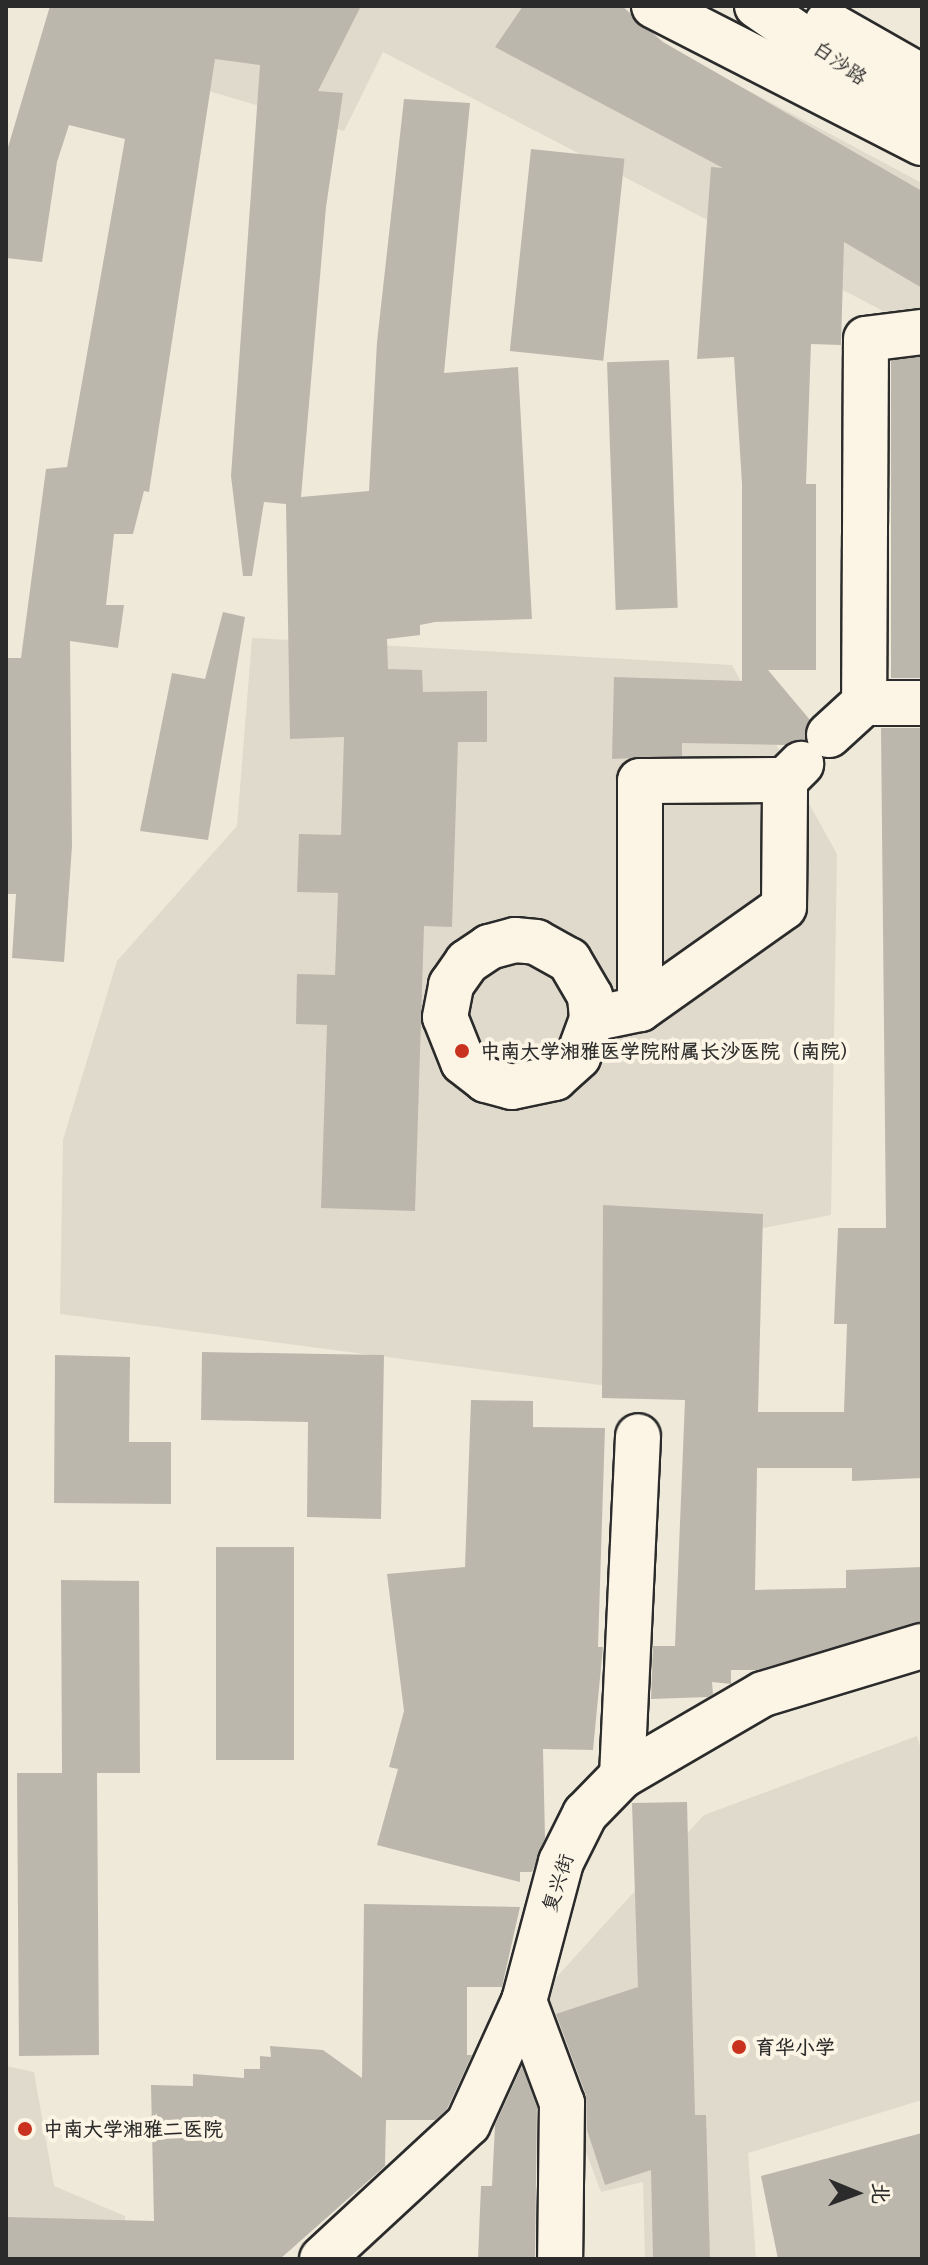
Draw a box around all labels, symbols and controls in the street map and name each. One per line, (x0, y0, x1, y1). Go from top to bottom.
street label: 白沙路 (809, 36, 871, 90)
place label: 中南大学湘雅医学院附属长沙医院（南院） (480, 1039, 860, 1063)
marker: 中南大学湘雅医学院附属长沙医院（南院） (451, 1040, 473, 1062)
street label: 复兴街 (537, 1851, 579, 1915)
place label: 育华小学 (755, 2035, 835, 2059)
marker: 育华小学 (730, 2038, 748, 2056)
place label: 中南大学湘雅二医院 (43, 2117, 223, 2141)
marker: 中南大学湘雅二医院 (14, 2118, 36, 2140)
north arrow (816, 2153, 896, 2233)
text: 北 (866, 2182, 895, 2205)

